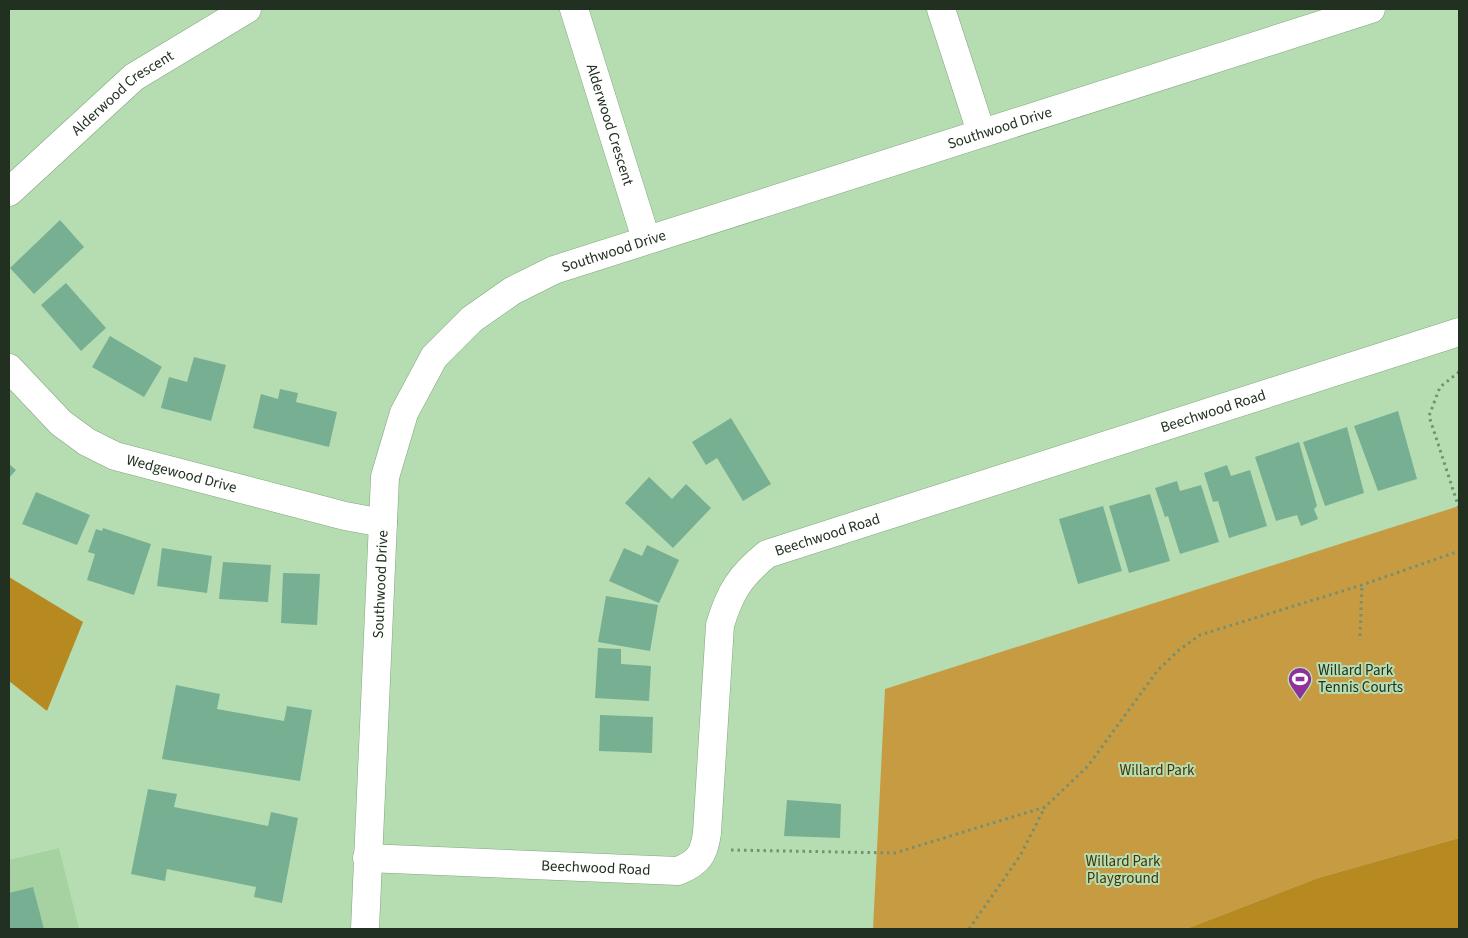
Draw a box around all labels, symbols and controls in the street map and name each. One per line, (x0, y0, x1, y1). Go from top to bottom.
street label: Alderwood Crescent (67, 46, 178, 141)
street label: Alderwood Crescent (581, 61, 639, 188)
street label: Southwood Drive (945, 102, 1055, 155)
street label: Southwood Drive (559, 225, 669, 278)
street label: Beechwood Road (1158, 385, 1268, 438)
street label: Wedgewood Drive (124, 449, 239, 498)
street label: Beechwood Road (772, 508, 883, 562)
street label: Southwood Drive (368, 530, 394, 639)
place label: Willard Park Tennis Courts (1318, 660, 1403, 698)
sports icon: Willard Park Tennis Courts (1287, 666, 1313, 700)
park label: Willard Park (1119, 760, 1195, 781)
park label: Willard Park Playground (1085, 851, 1161, 889)
street label: Beechwood Road (541, 855, 651, 881)

